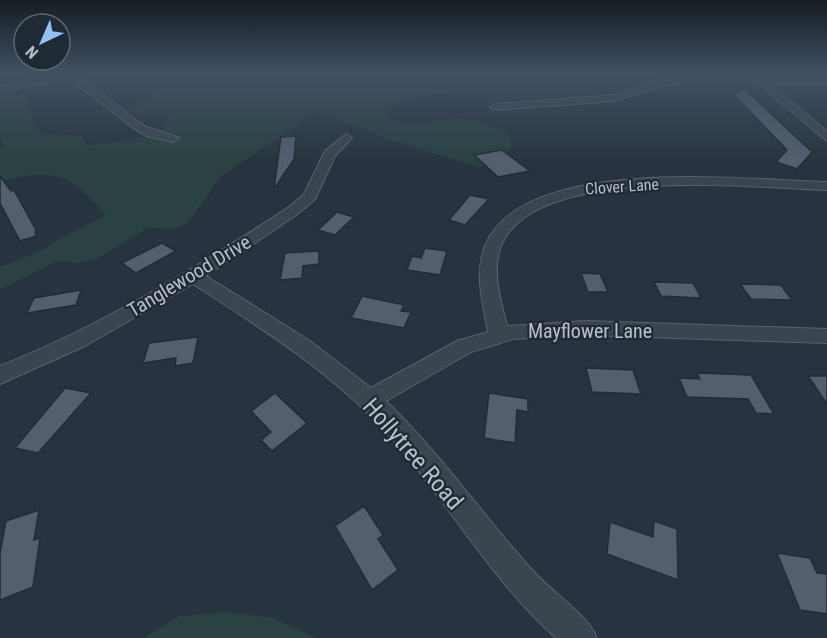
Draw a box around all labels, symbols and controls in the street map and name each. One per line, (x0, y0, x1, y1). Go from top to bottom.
north arrow (12, 12, 72, 72)
text: N (22, 42, 42, 63)
street label: Clover Lane (584, 174, 660, 199)
street label: Tanglewood Drive (123, 230, 255, 322)
street label: Mayflower Lane (528, 319, 652, 343)
street label: Hollytree Road (357, 393, 469, 515)

